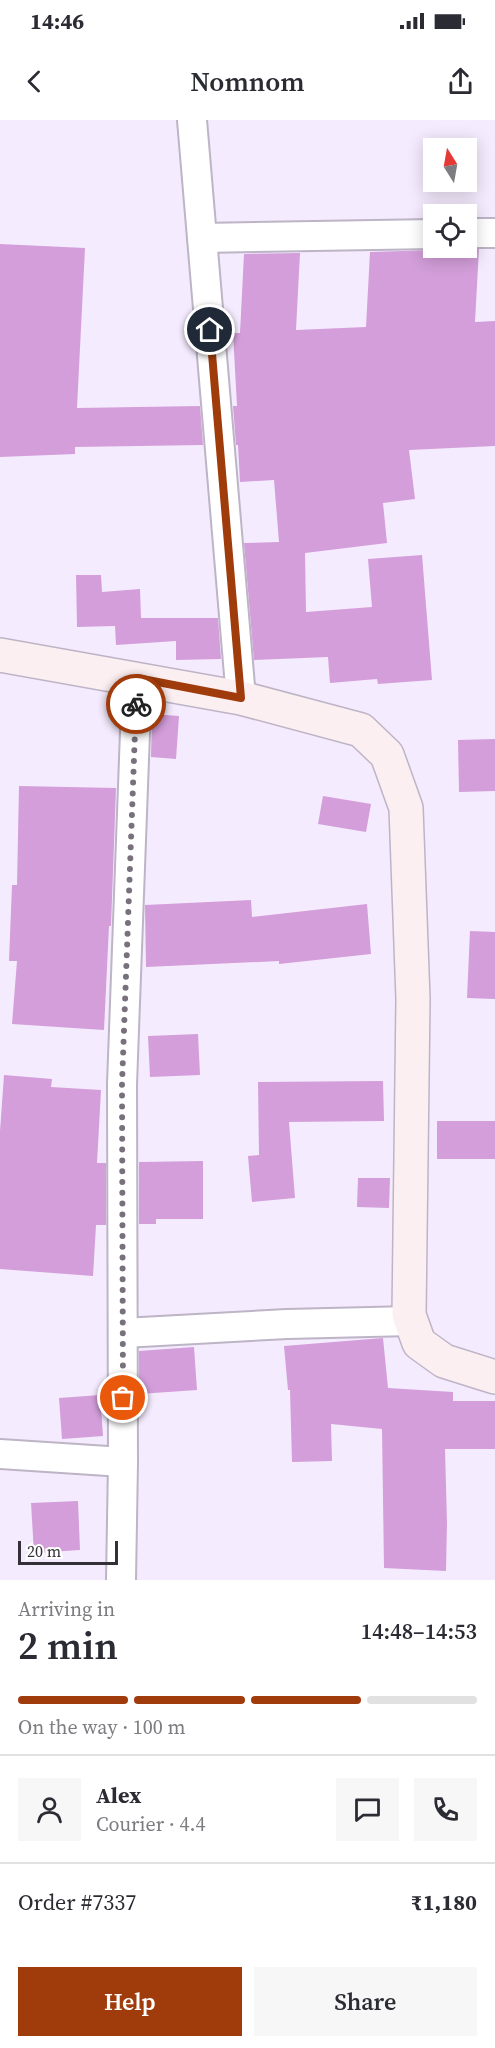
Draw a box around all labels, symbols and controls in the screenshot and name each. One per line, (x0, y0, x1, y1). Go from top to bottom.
text: 14:46 (30, 6, 84, 36)
text: Nomnom (190, 63, 305, 100)
icon: back (18, 65, 51, 98)
icon: share (444, 65, 477, 98)
north arrow (423, 138, 477, 192)
map controls (423, 138, 477, 258)
button: locate (423, 204, 477, 258)
pin (184, 304, 235, 355)
icon: home (193, 313, 226, 346)
courier (106, 674, 166, 734)
icon: bike (120, 688, 153, 721)
pin (97, 1372, 148, 1423)
icon: bag (106, 1381, 139, 1414)
scale bar (18, 1538, 118, 1566)
text: 20 m (27, 1540, 61, 1562)
text: Arriving in (18, 1595, 115, 1623)
text: 14:48–14:53 (361, 1616, 477, 1646)
text: 2 min (18, 1619, 118, 1672)
text: On the way · 100 m (18, 1713, 185, 1741)
button: person (18, 1778, 81, 1841)
button: chat (336, 1778, 399, 1841)
button: phone (414, 1778, 477, 1841)
text: Alex (96, 1780, 141, 1810)
text: Courier · 4.4 (96, 1810, 205, 1838)
text: Order #7337 (18, 1887, 136, 1917)
text: ₹1,180 (411, 1887, 477, 1917)
button: Help (18, 1967, 242, 2036)
button: Share (254, 1967, 477, 2036)

